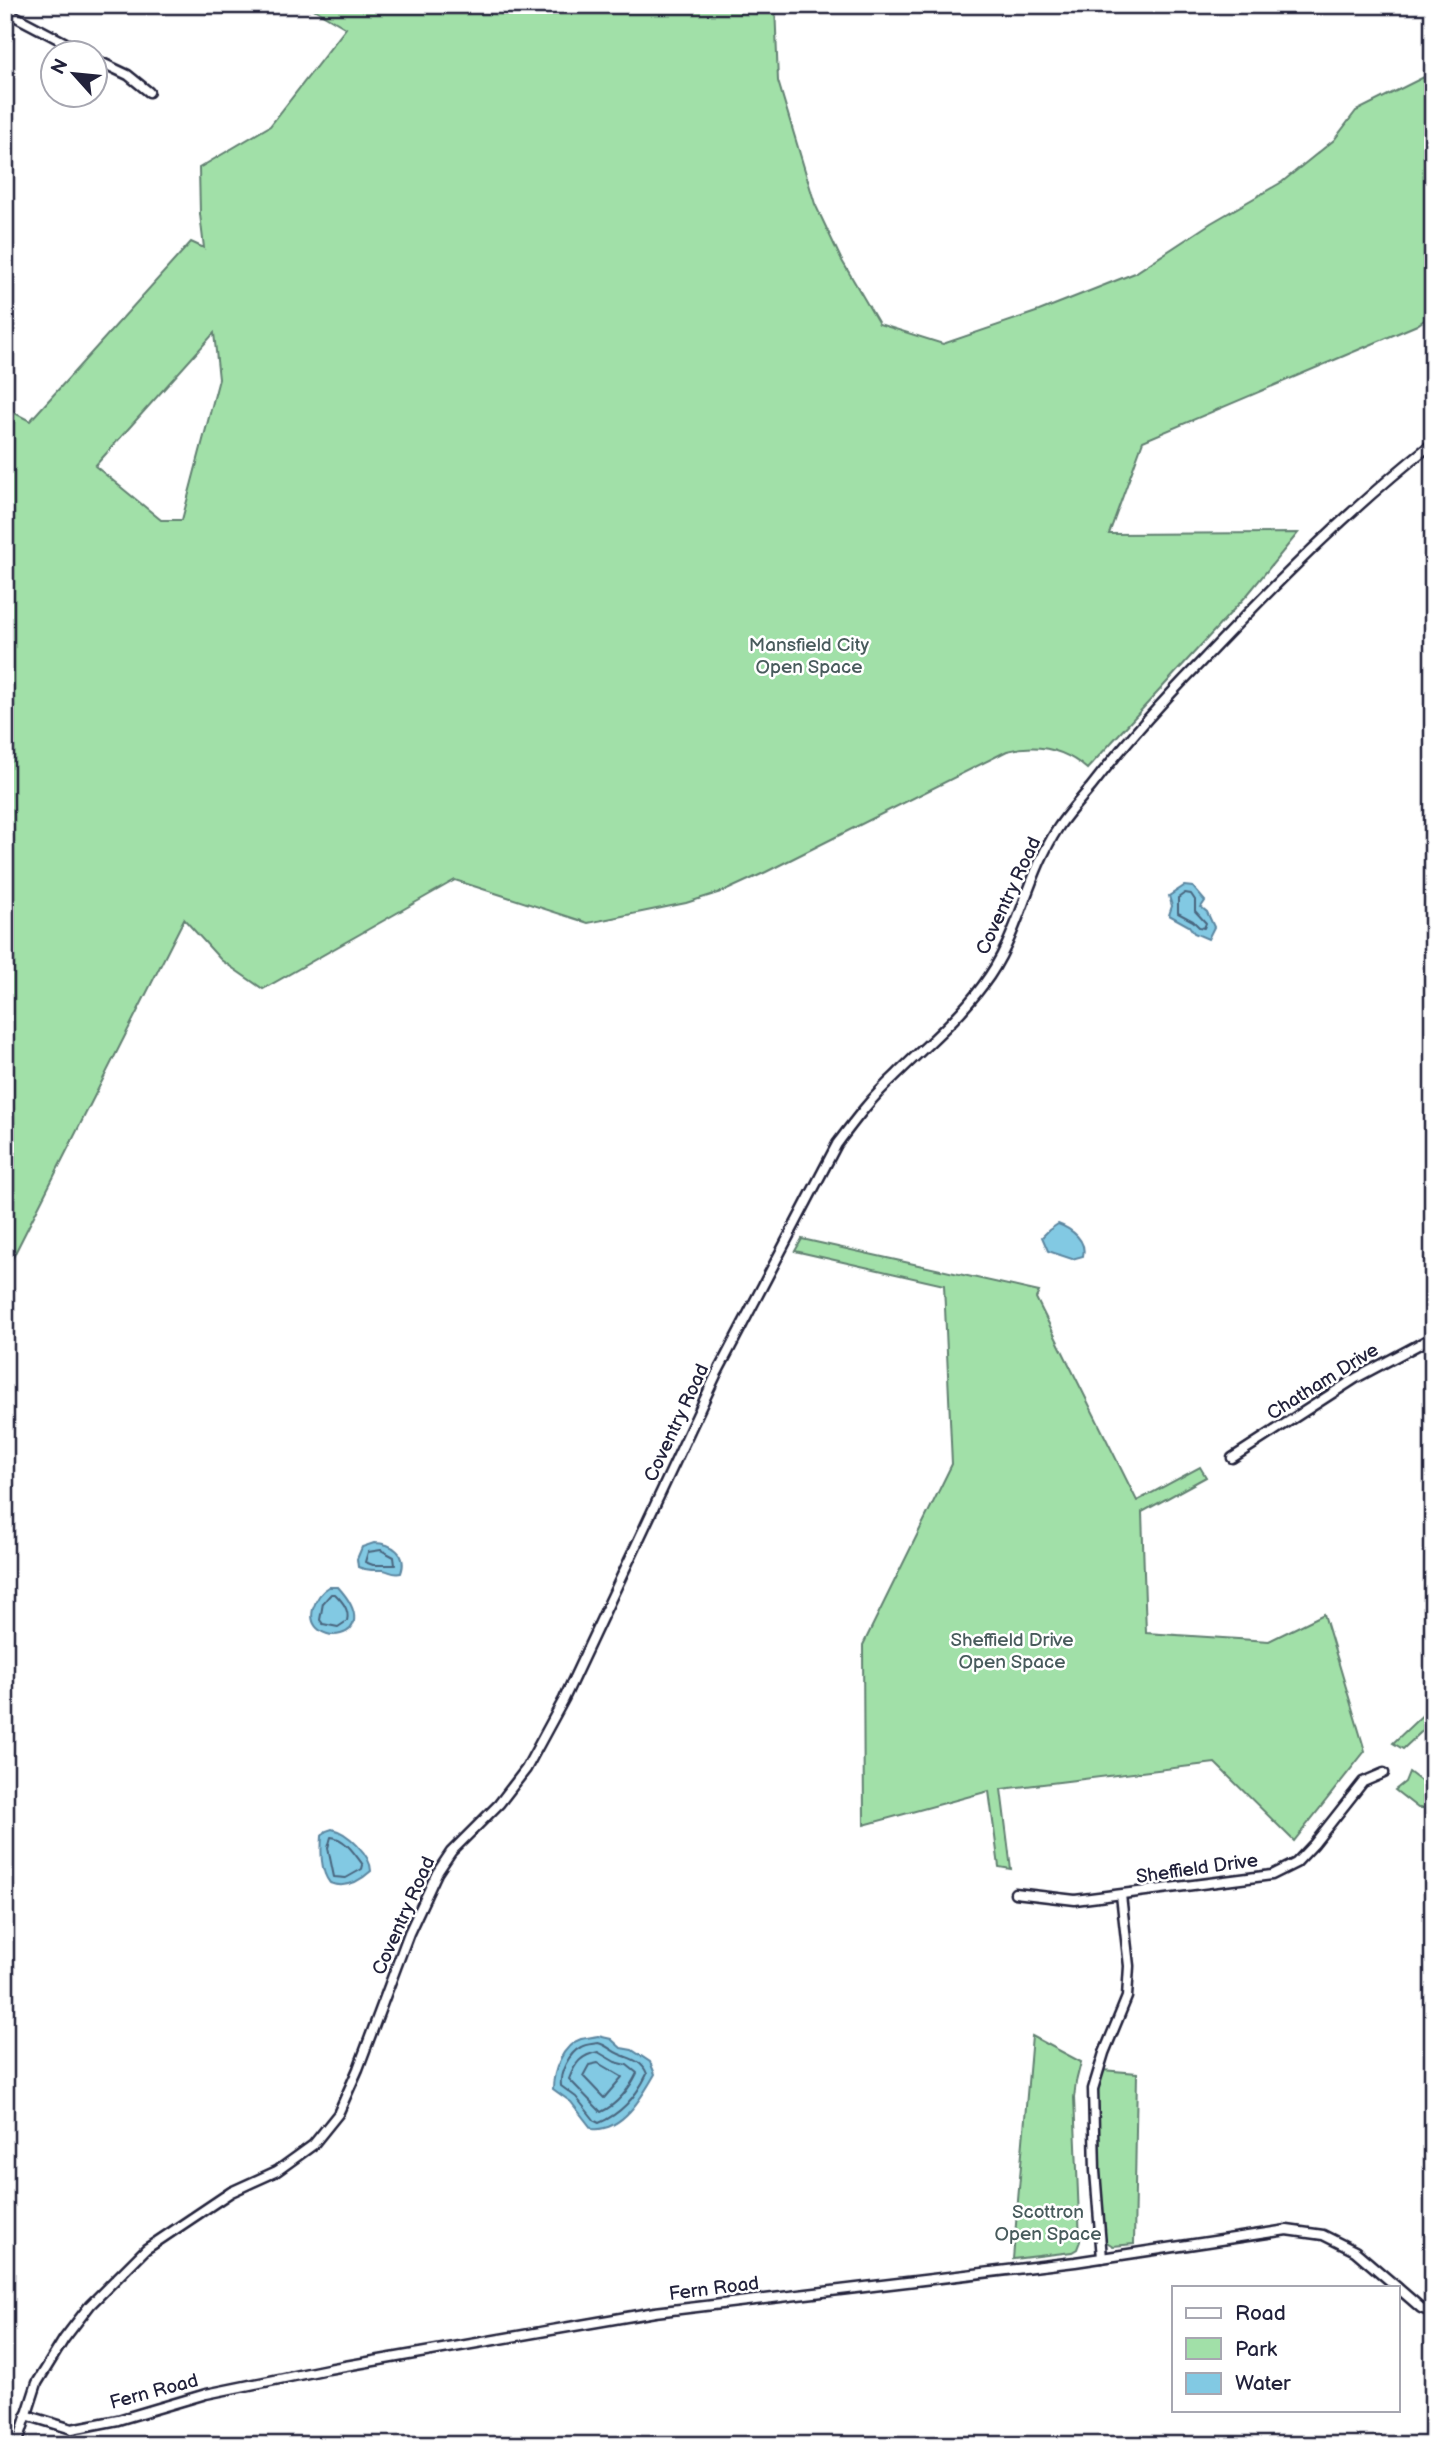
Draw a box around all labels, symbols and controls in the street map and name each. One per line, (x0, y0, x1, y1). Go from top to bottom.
north arrow (38, 38, 108, 108)
text: N (47, 55, 74, 79)
park label: Mansfield City Open Space (749, 634, 870, 679)
street label: Coventry Road (972, 834, 1046, 958)
street label: Chatham Drive (1263, 1338, 1383, 1426)
street label: Coventry Road (640, 1361, 714, 1485)
park label: Sheffield Drive Open Space (951, 1629, 1073, 1674)
street label: Sheffield Drive (1135, 1849, 1259, 1889)
street label: Coventry Road (368, 1853, 440, 1979)
park label: Scottron Open Space (995, 2201, 1101, 2246)
street label: Fern Road (668, 2272, 760, 2306)
legend (1172, 2286, 1400, 2412)
text: Road (1235, 2301, 1286, 2326)
text: Park (1235, 2337, 1278, 2362)
street label: Fern Road (107, 2369, 201, 2415)
text: Water (1235, 2371, 1291, 2396)

